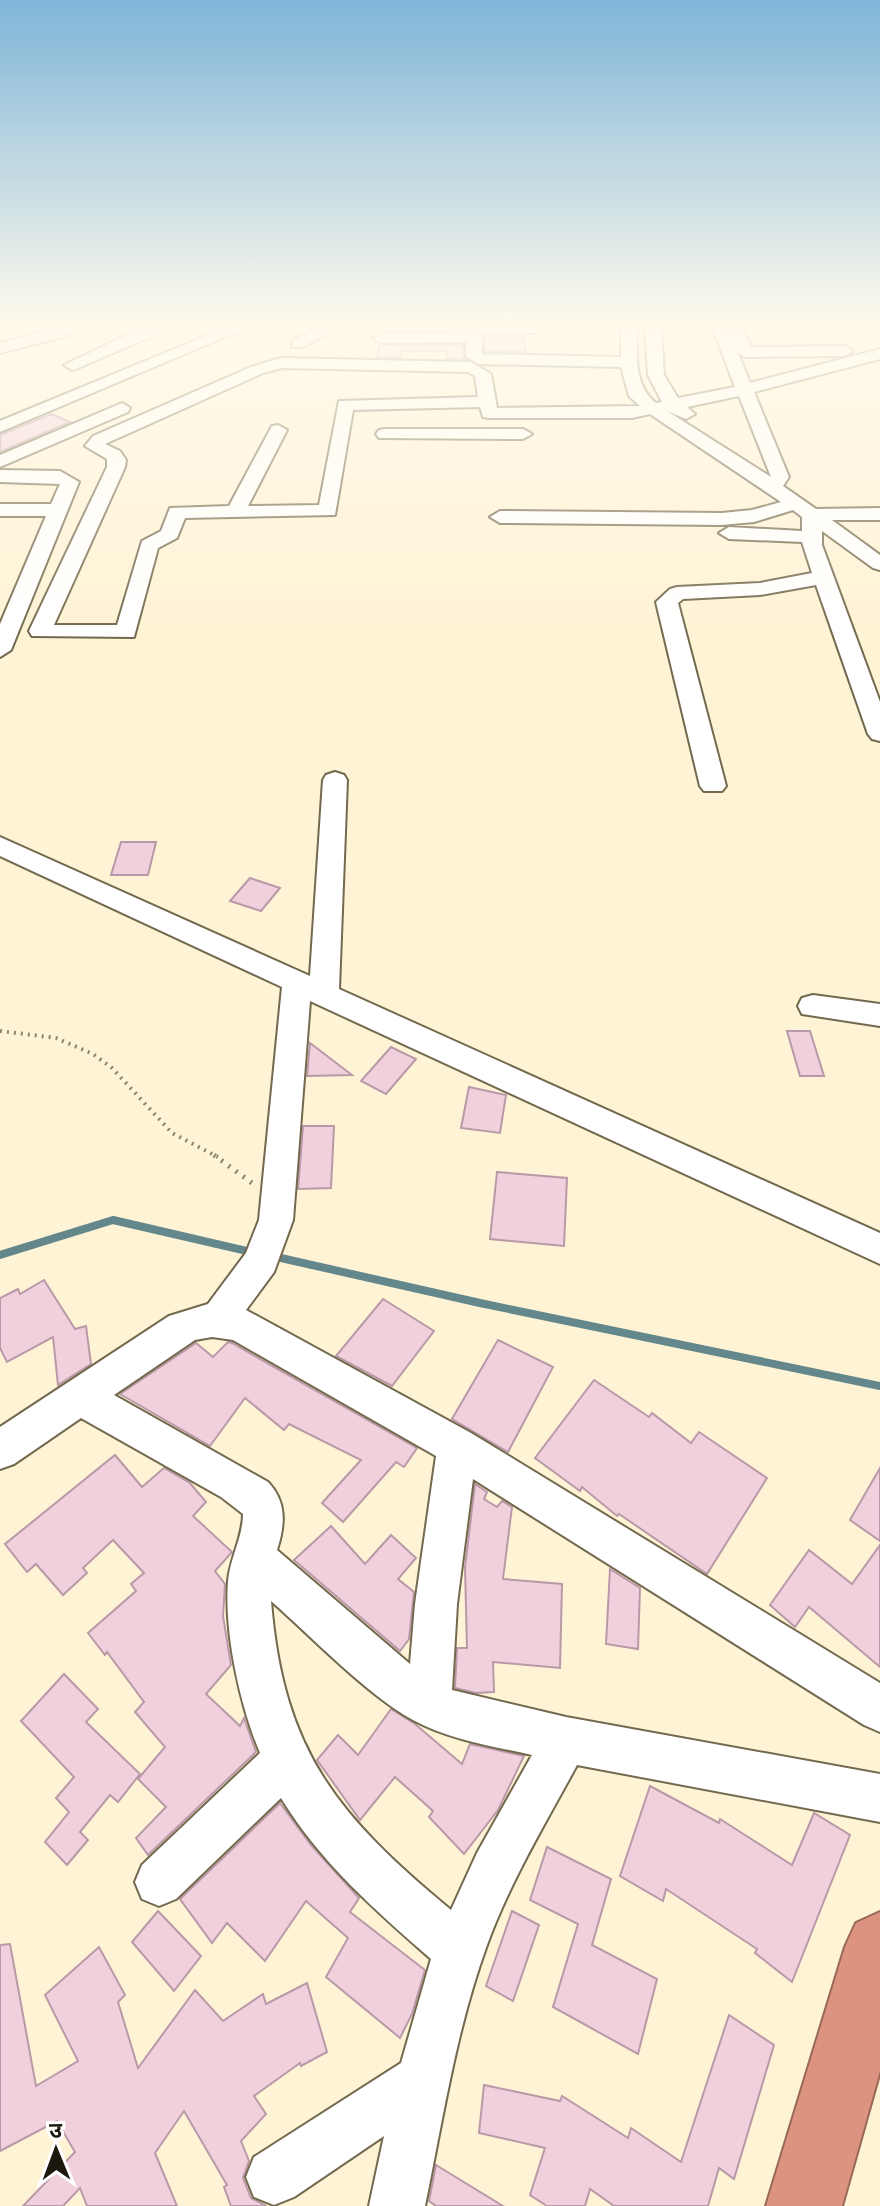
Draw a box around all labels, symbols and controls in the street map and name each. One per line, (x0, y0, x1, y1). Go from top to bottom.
north arrow (16, 2110, 96, 2190)
text: उ (49, 2117, 63, 2144)

